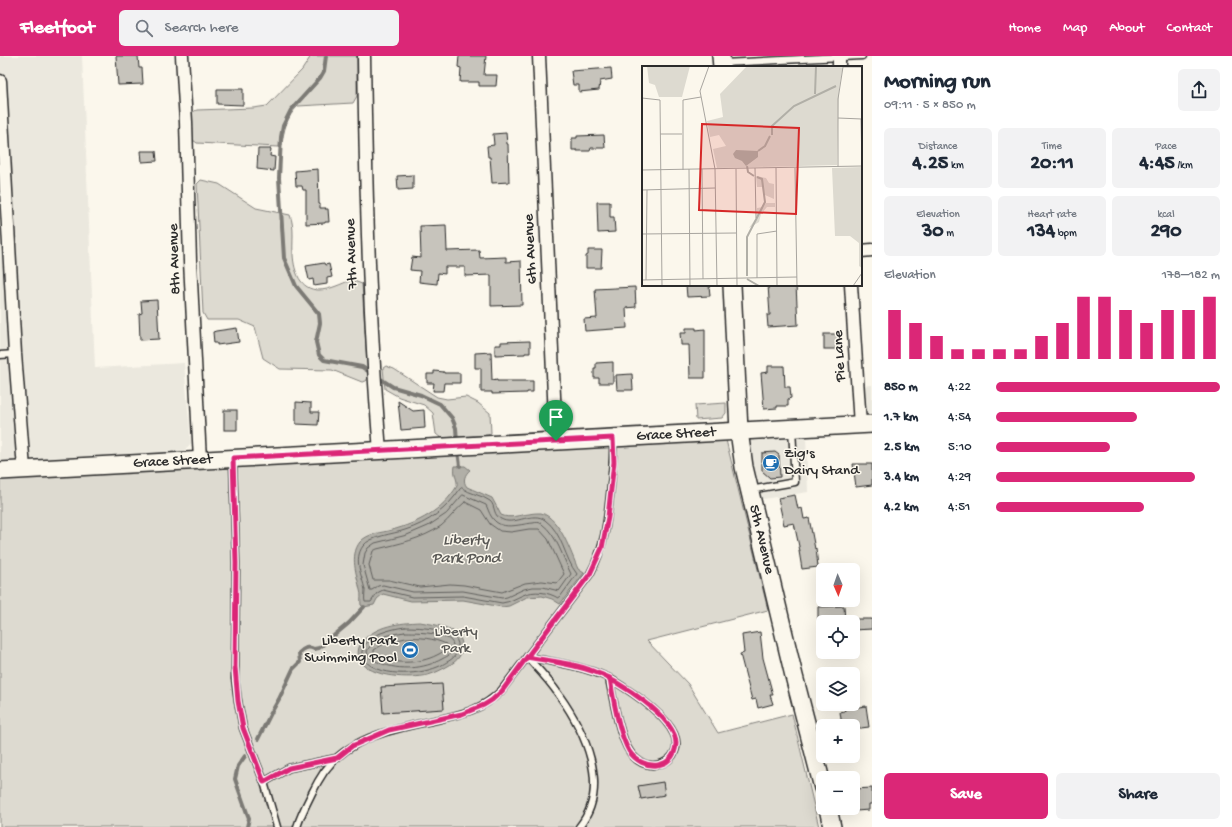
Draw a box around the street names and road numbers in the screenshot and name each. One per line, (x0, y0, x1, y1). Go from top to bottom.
street label: 6th Avenue (520, 213, 542, 285)
street label: 7th Avenue (342, 218, 362, 291)
street label: 8th Avenue (165, 223, 185, 295)
street label: Pie Lane (830, 330, 850, 383)
street label: Grace Street (636, 423, 718, 446)
street label: Grace Street (133, 450, 215, 473)
street label: 5th Avenue (744, 503, 778, 576)

